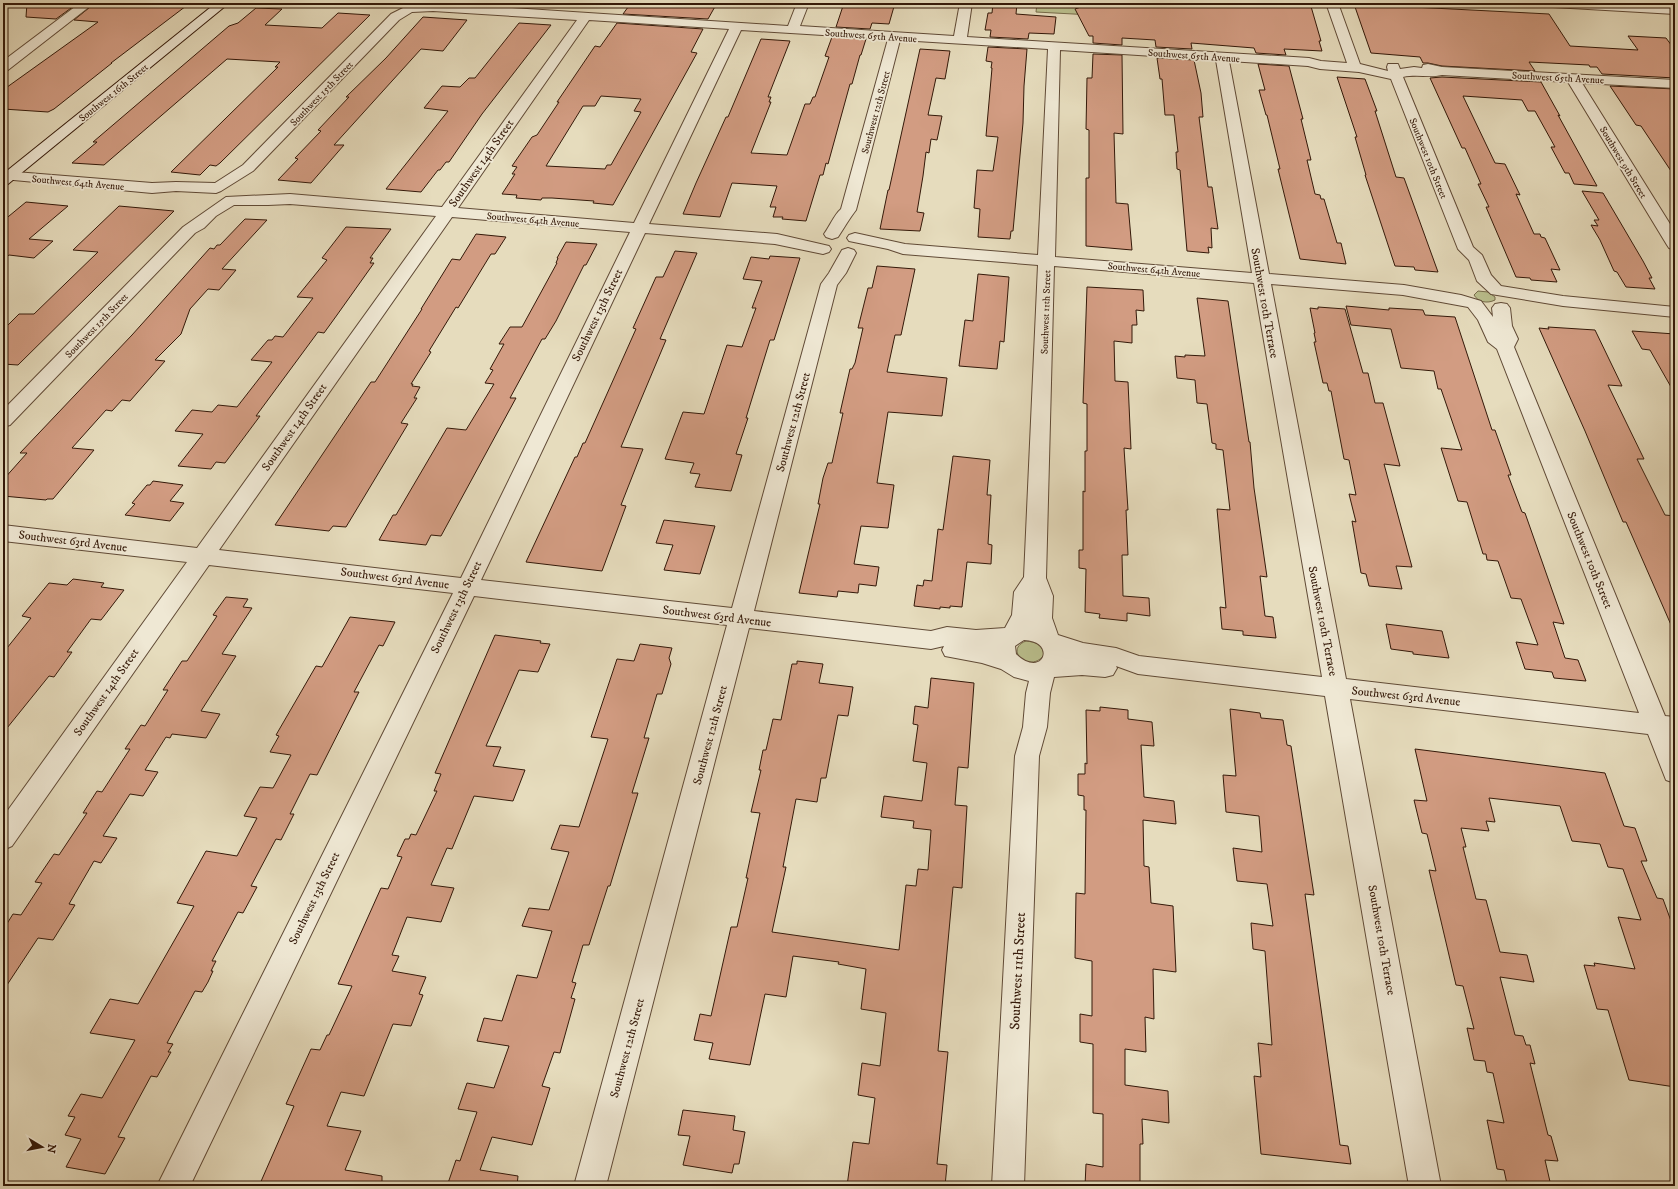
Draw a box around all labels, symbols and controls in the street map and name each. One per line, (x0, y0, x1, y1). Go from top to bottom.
street label: Southwest 65th Avenue (825, 27, 917, 45)
street label: Southwest 65th Avenue (1148, 47, 1240, 65)
street label: Southwest 15th Street (288, 59, 356, 129)
street label: Southwest 16th Street (77, 61, 151, 124)
street label: Southwest 12th Street (859, 69, 893, 155)
street label: Southwest 65th Avenue (1512, 70, 1604, 86)
street label: Southwest 14th Street (446, 116, 517, 210)
street label: Southwest 10th Street (1406, 116, 1450, 200)
street label: Southwest 9th Street (1597, 124, 1649, 201)
street label: Southwest 64th Avenue (31, 173, 125, 193)
street label: Southwest 64th Avenue (486, 210, 580, 230)
street label: Southwest 10th Terrace (1247, 247, 1282, 359)
street label: Southwest 64th Avenue (1107, 260, 1201, 280)
street label: Southwest 13th Street (569, 266, 626, 364)
street label: Southwest 11th Street (1039, 270, 1053, 354)
street label: Southwest 15th Street (63, 291, 131, 361)
street label: Southwest 12th Street (773, 371, 814, 474)
street label: Southwest 14th Street (259, 380, 330, 474)
street label: Southwest 10th Street (1563, 510, 1616, 611)
street label: Southwest 63rd Avenue (18, 527, 128, 556)
street label: Southwest 13th Street (428, 558, 485, 656)
street label: Southwest 63rd Avenue (340, 564, 450, 593)
street label: Southwest 10th Terrace (1305, 565, 1341, 677)
street label: Southwest 63rd Avenue (662, 602, 772, 631)
street label: Southwest 14th Street (71, 645, 142, 739)
street label: Southwest 63rd Avenue (1351, 683, 1461, 710)
street label: Southwest 12th Street (690, 684, 731, 787)
street label: Southwest 13th Street (286, 849, 343, 947)
street label: Southwest 10th Terrace (1364, 884, 1399, 996)
street label: Southwest 11th Street (1006, 911, 1030, 1030)
street label: Southwest 12th Street (607, 997, 648, 1100)
north arrow (22, 1127, 62, 1167)
text: N (43, 1143, 59, 1154)

